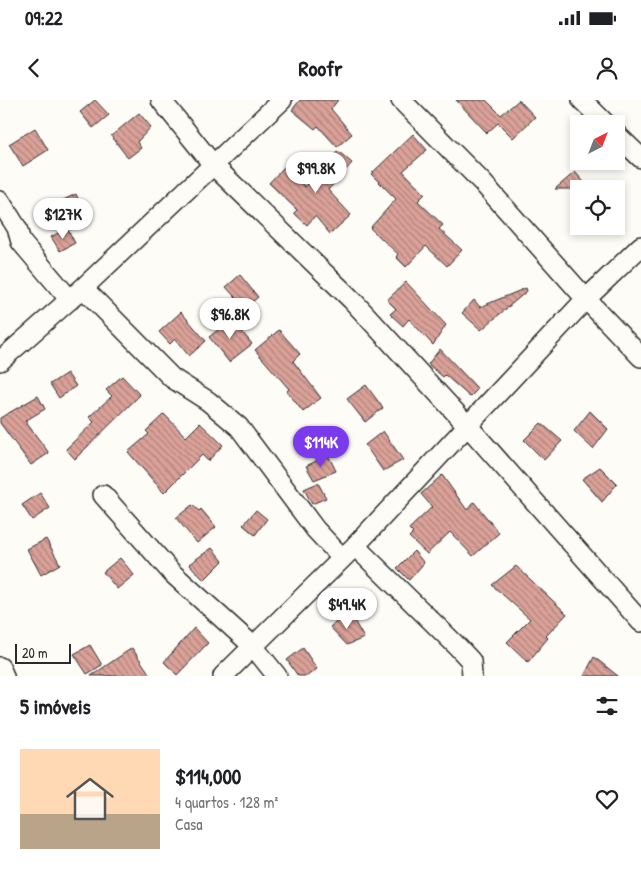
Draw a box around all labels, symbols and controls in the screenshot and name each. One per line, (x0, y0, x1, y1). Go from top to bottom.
text: 09:22 (25, 5, 63, 31)
text: Roofr (298, 53, 343, 83)
icon: back (20, 54, 48, 82)
icon: person (593, 54, 621, 82)
north arrow (570, 115, 625, 170)
map controls (570, 115, 625, 235)
pin: $99.8K (275, 152, 357, 194)
text: $99.8K (297, 157, 335, 179)
button: locate (570, 180, 625, 235)
pin: $127K (28, 198, 98, 240)
text: $127K (44, 203, 82, 225)
pin: $96.8K (189, 298, 271, 340)
text: $96.8K (210, 303, 250, 325)
pin: $114K (286, 426, 356, 468)
text: $114K (304, 431, 338, 453)
pin: $49.4K (306, 588, 388, 630)
text: $49.4K (328, 593, 366, 615)
scale bar (15, 641, 71, 664)
text: 20 m (22, 643, 48, 662)
text: 5 imóveis (20, 692, 91, 721)
icon: filters (593, 692, 621, 720)
text: $114,000 (175, 762, 241, 791)
icon: home (60, 769, 120, 829)
icon: heart (593, 785, 621, 813)
text: 4 quartos · 128 m² (175, 791, 278, 813)
text: Casa (175, 813, 202, 835)

